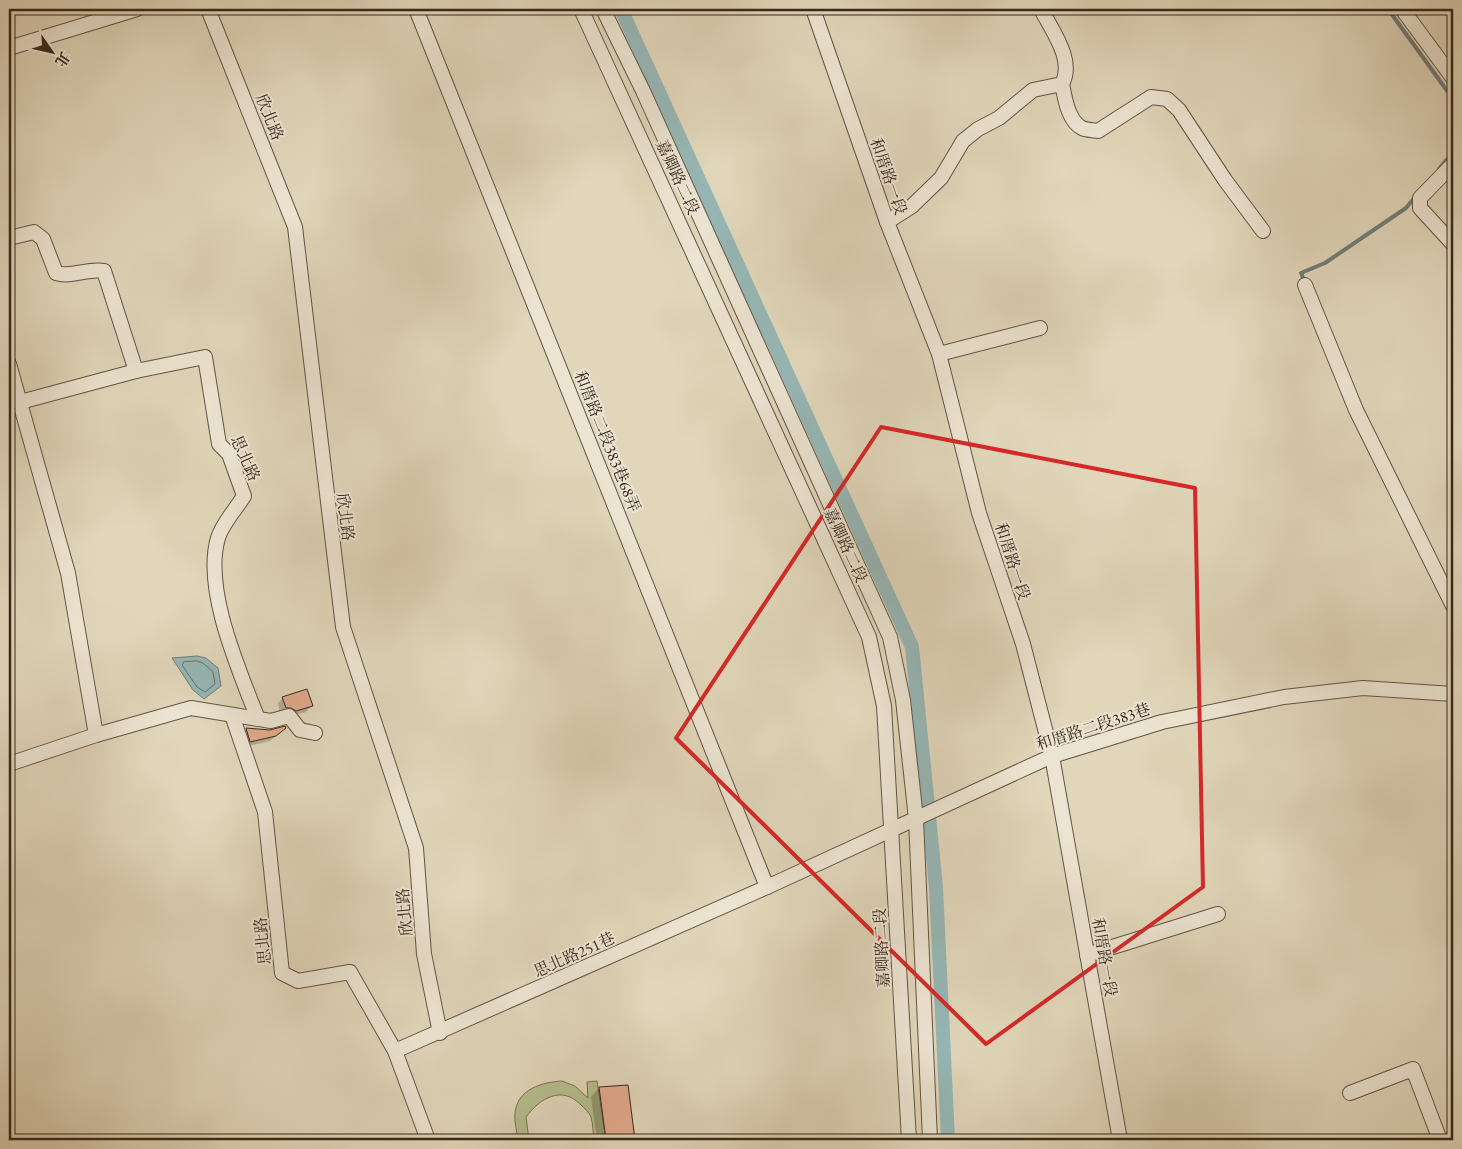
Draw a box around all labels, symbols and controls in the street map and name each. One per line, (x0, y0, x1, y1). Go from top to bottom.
north arrow (28, 28, 78, 78)
text: 北 (51, 48, 74, 70)
street label: 欣北路 (251, 91, 288, 143)
street label: 和厝路一段 (866, 135, 911, 217)
street label: 嘉卿路二段 (651, 137, 704, 218)
street label: 和厝路二段383巷68弄 (570, 368, 645, 515)
street label: 思北路 (226, 432, 265, 484)
street label: 欣北路 (332, 492, 359, 542)
street label: 嘉卿路二段 (819, 505, 872, 586)
street label: 和厝路一段 (990, 520, 1035, 602)
street label: 和厝路二段383巷 (1033, 698, 1153, 755)
street label: 欣北路 (392, 887, 417, 937)
street label: 嘉卿路二段 (869, 907, 894, 988)
street label: 思北路 (250, 916, 275, 966)
street label: 和厝路一段 (1087, 916, 1122, 998)
street label: 思北路251巷 (530, 927, 618, 982)

